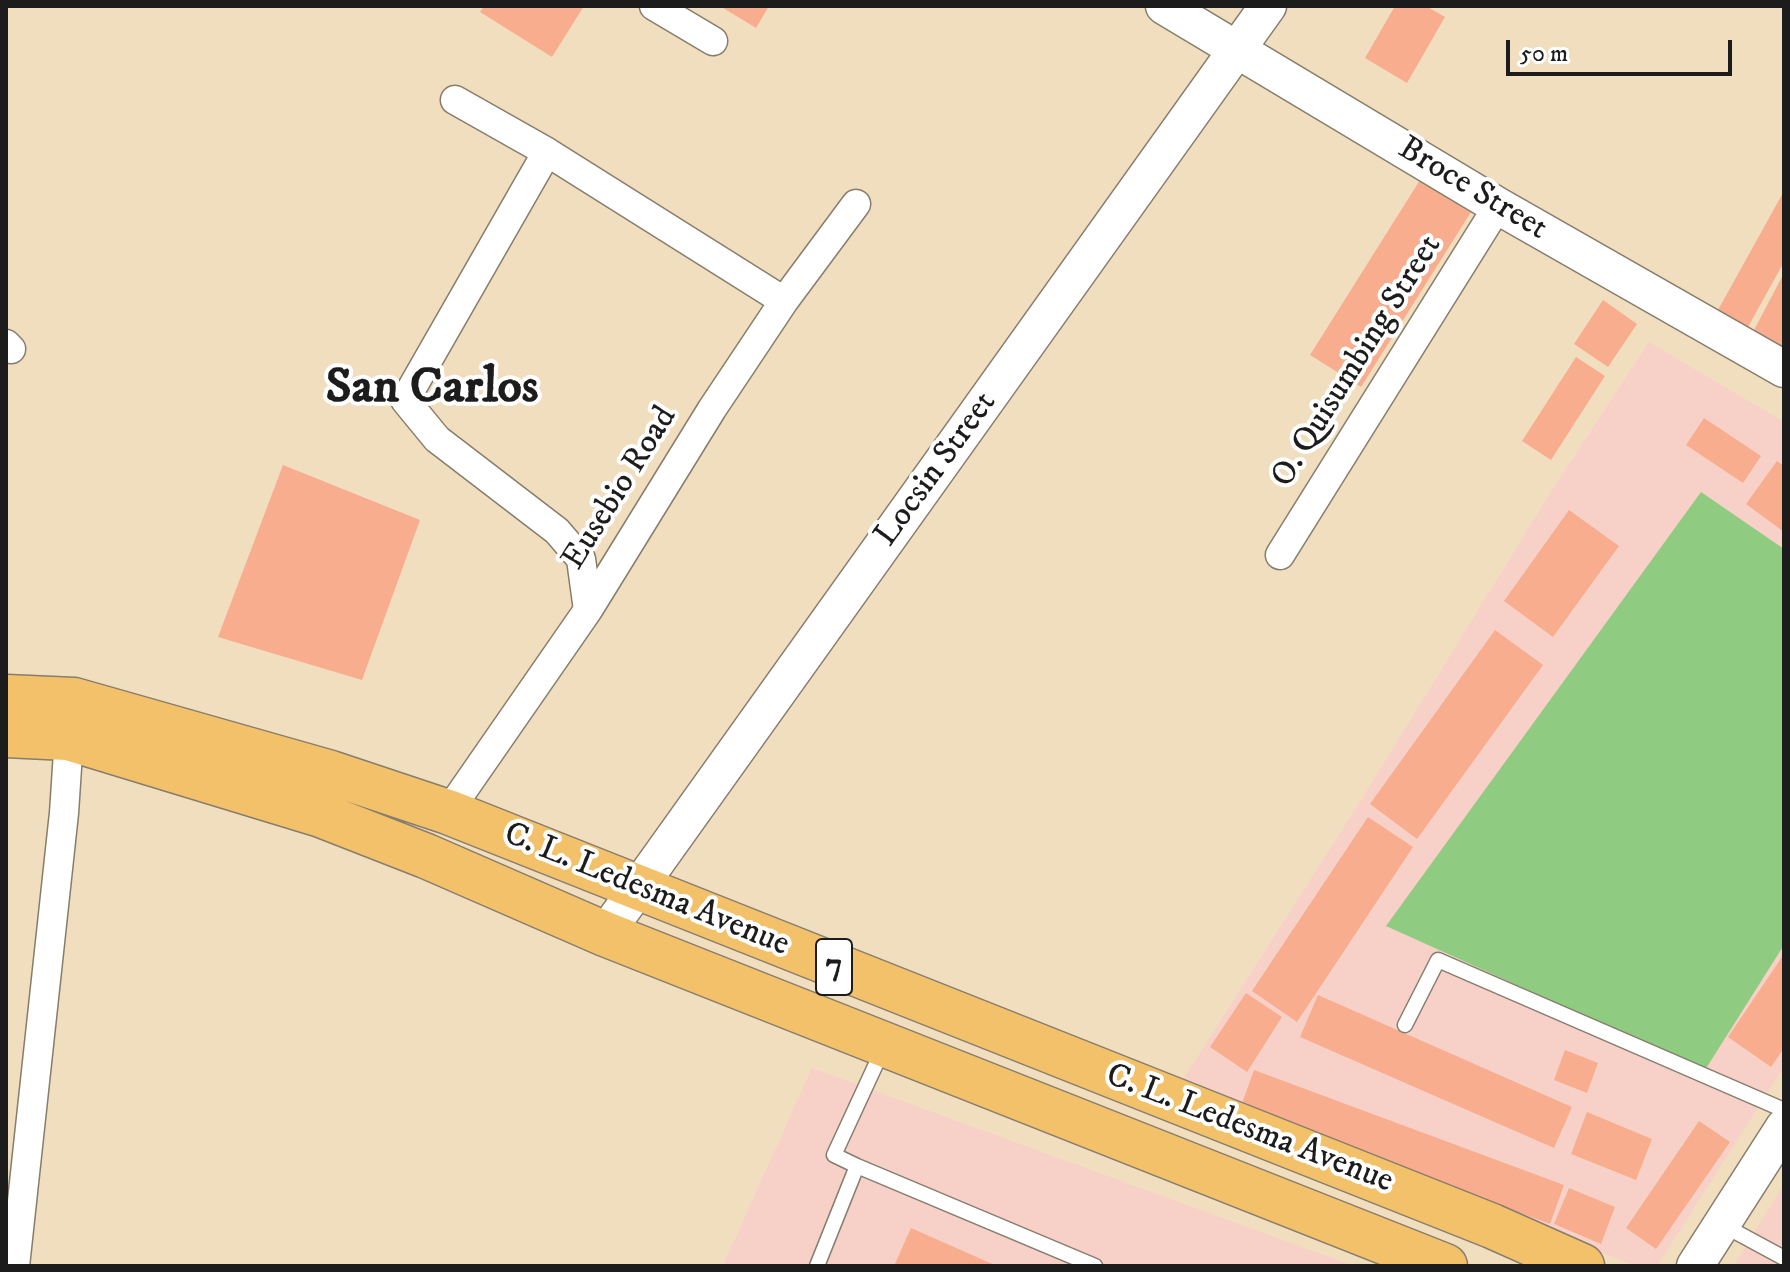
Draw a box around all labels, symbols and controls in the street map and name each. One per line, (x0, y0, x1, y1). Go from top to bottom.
scale bar (1510, 24, 1736, 74)
text: 50 m (1520, 39, 1568, 69)
street label: Broce Street (1390, 130, 1554, 250)
street label: O. Quisumbing Street (1264, 228, 1452, 496)
district label: San Carlos (326, 361, 538, 421)
street label: Locsin Street (867, 385, 1007, 555)
street label: Eusebio Road (555, 400, 687, 578)
street label: C. L. Ledesma Avenue (497, 815, 795, 967)
road number: 7 (816, 939, 852, 995)
street label: C. L. Ledesma Avenue (1100, 1056, 1398, 1204)

